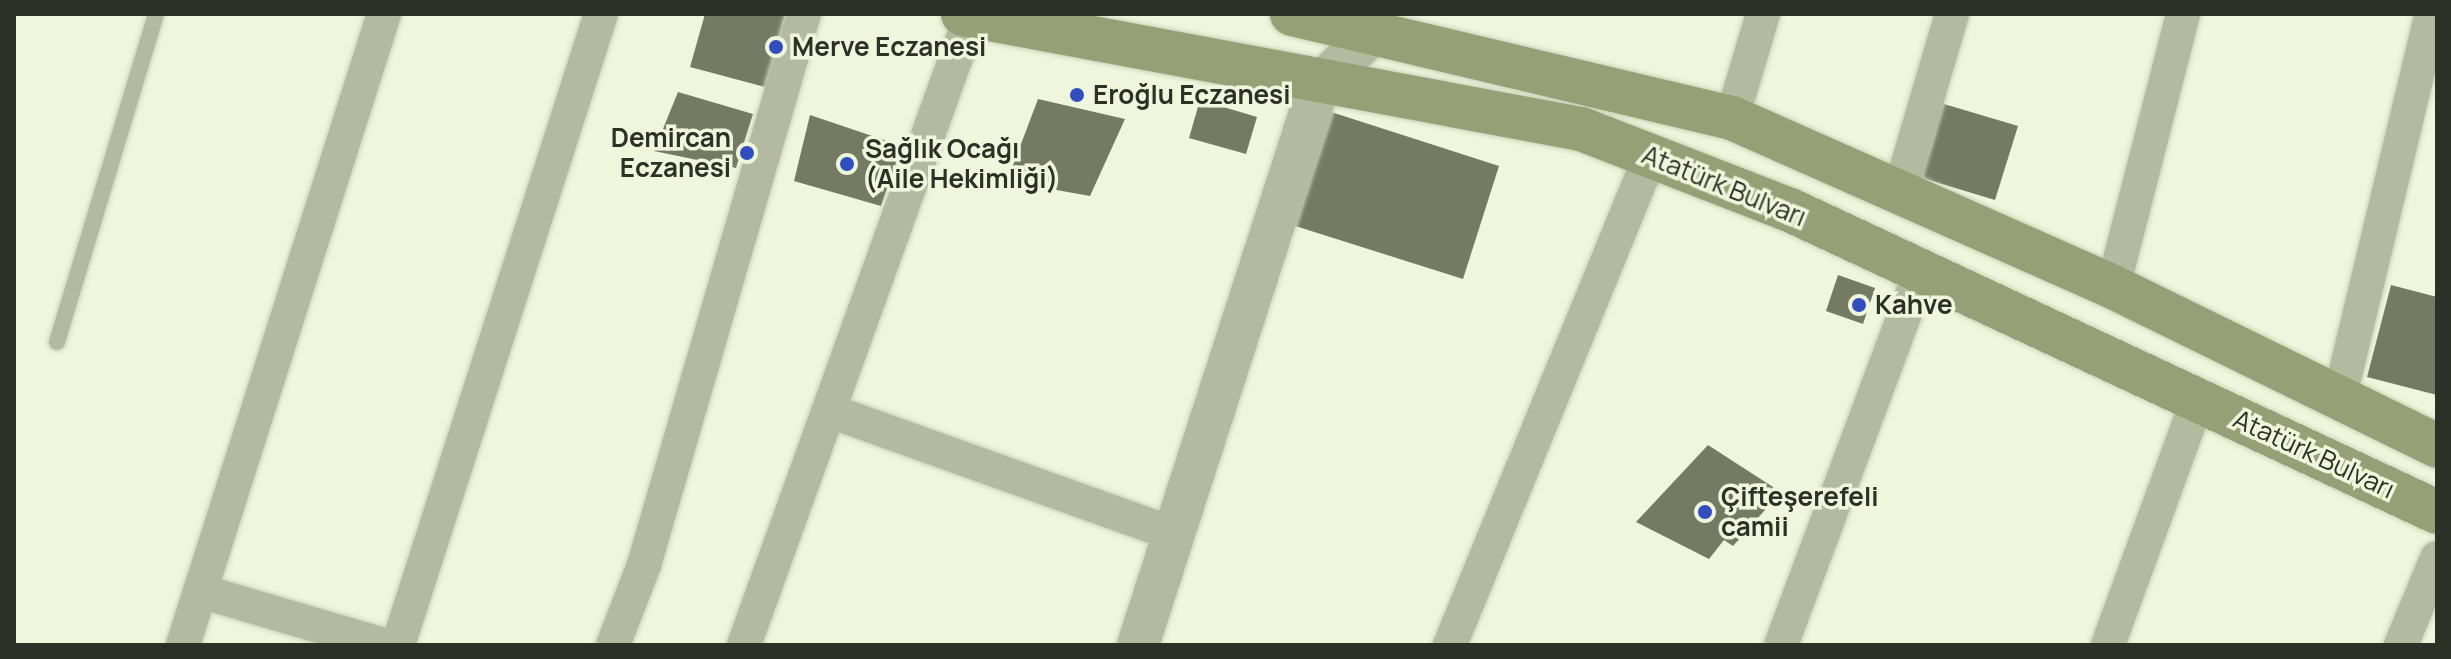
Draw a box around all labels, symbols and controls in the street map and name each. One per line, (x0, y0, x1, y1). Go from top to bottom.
place label: Merve Eczanesi (792, 31, 986, 63)
marker: Merve Eczanesi (767, 38, 785, 56)
place label: Eroğlu Eczanesi (1093, 79, 1290, 111)
marker: Eroğlu Eczanesi (1068, 86, 1086, 104)
place label: Demircan Eczanesi (611, 122, 731, 184)
place label: Sağlık Ocağı (Aile Hekimliği) (865, 133, 1058, 194)
street label: Atatürk Bulvarı (1638, 139, 1810, 233)
marker: Demircan Eczanesi (738, 144, 756, 162)
marker: Sağlık Ocağı (Aile Hekimliği) (836, 153, 858, 175)
place label: Kahve (1875, 289, 1953, 321)
marker: Kahve (1850, 296, 1868, 314)
street label: Atatürk Bulvarı (2229, 403, 2399, 505)
place label: Çifteşerefeli camii (1721, 481, 1879, 542)
marker: Çifteşerefeli camii (1696, 503, 1714, 521)

